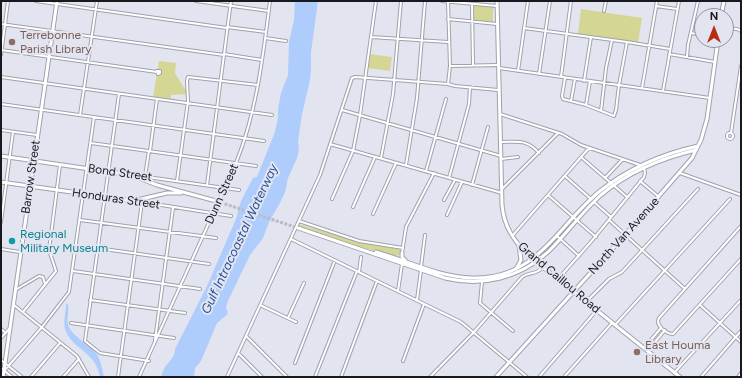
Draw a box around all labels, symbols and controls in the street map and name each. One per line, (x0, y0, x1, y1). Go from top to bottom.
north arrow (694, 8, 734, 48)
text: N (710, 10, 718, 23)
place label: Terrebonne Parish Library (20, 28, 92, 56)
marker: Terrebonne Parish Library (7, 37, 17, 47)
street label: Barrow Street (19, 139, 43, 215)
street label: Bond Street (87, 161, 153, 185)
street label: Dunn Street (202, 161, 242, 227)
water label: Gulf Intracoastal Waterway (198, 162, 282, 316)
street label: Honduras Street (71, 186, 161, 212)
street label: North Van Avenue (586, 195, 662, 277)
place label: Regional Military Museum (20, 227, 108, 255)
marker: Regional Military Museum (7, 236, 17, 246)
street label: Grand Caillou Road (515, 239, 603, 317)
place label: East Houma Library (645, 338, 710, 366)
marker: East Houma Library (632, 347, 642, 357)

